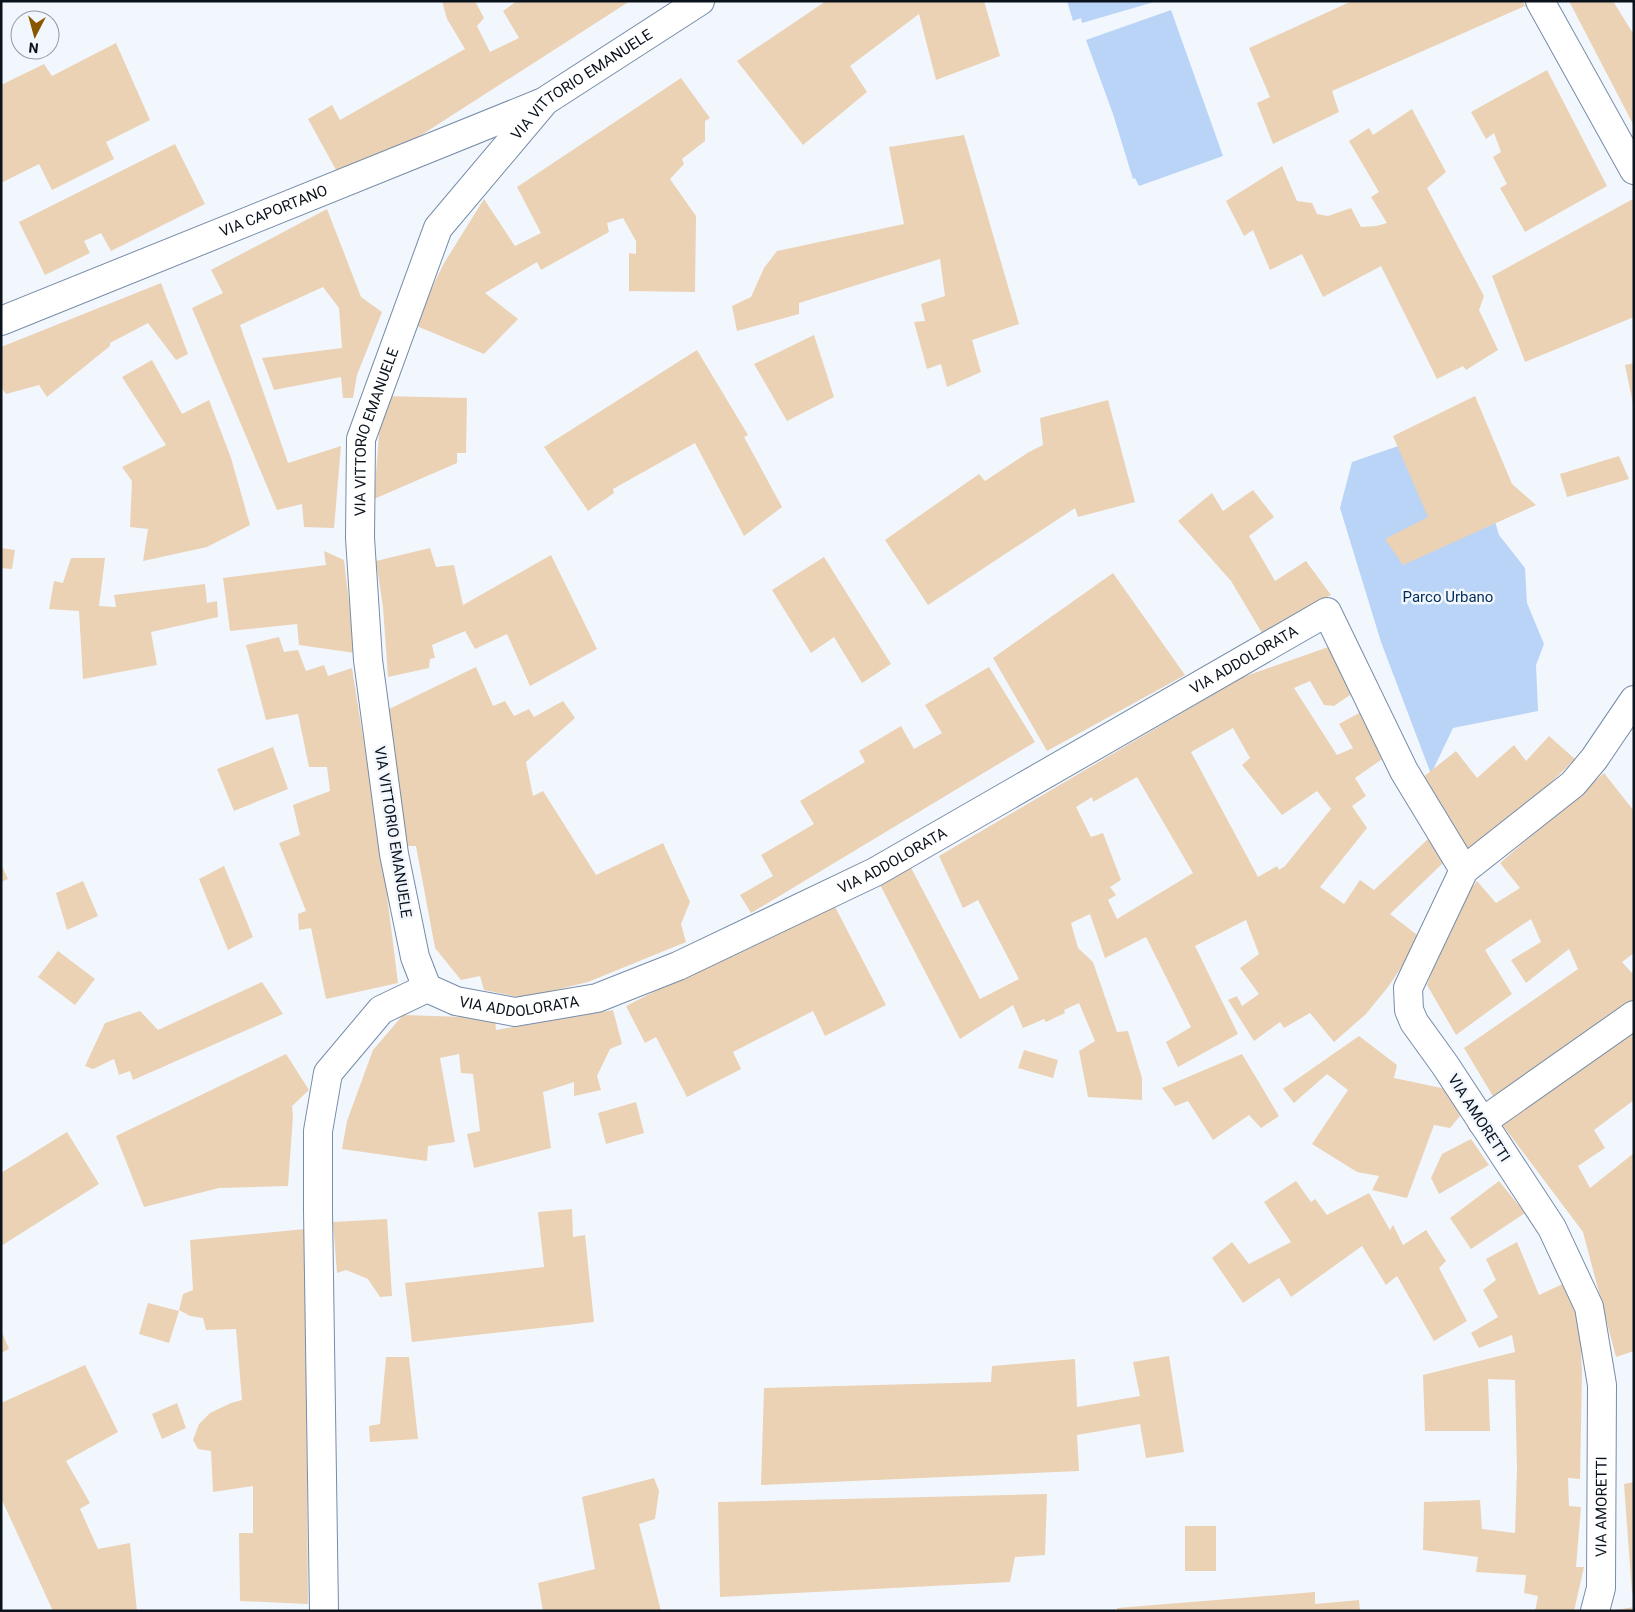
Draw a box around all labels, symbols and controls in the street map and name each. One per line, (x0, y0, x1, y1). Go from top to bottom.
north arrow (10, 10, 60, 60)
street label: VIA VITTORIO EMANUELE (507, 25, 656, 143)
text: N (28, 39, 39, 56)
street label: VIA CAPORTANO (217, 181, 330, 241)
street label: VIA VITTORIO EMANUELE (351, 345, 403, 516)
park label: Parco Urbano (1403, 588, 1493, 606)
street label: VIA ADDOLORATA (1187, 622, 1301, 698)
street label: VIA VITTORIO EMANUELE (371, 745, 416, 919)
street label: VIA ADDOLORATA (835, 824, 950, 897)
street label: VIA ADDOLORATA (458, 992, 581, 1021)
street label: VIA AMORETTI (1444, 1071, 1514, 1165)
street label: VIA AMORETTI (1592, 1456, 1611, 1557)

